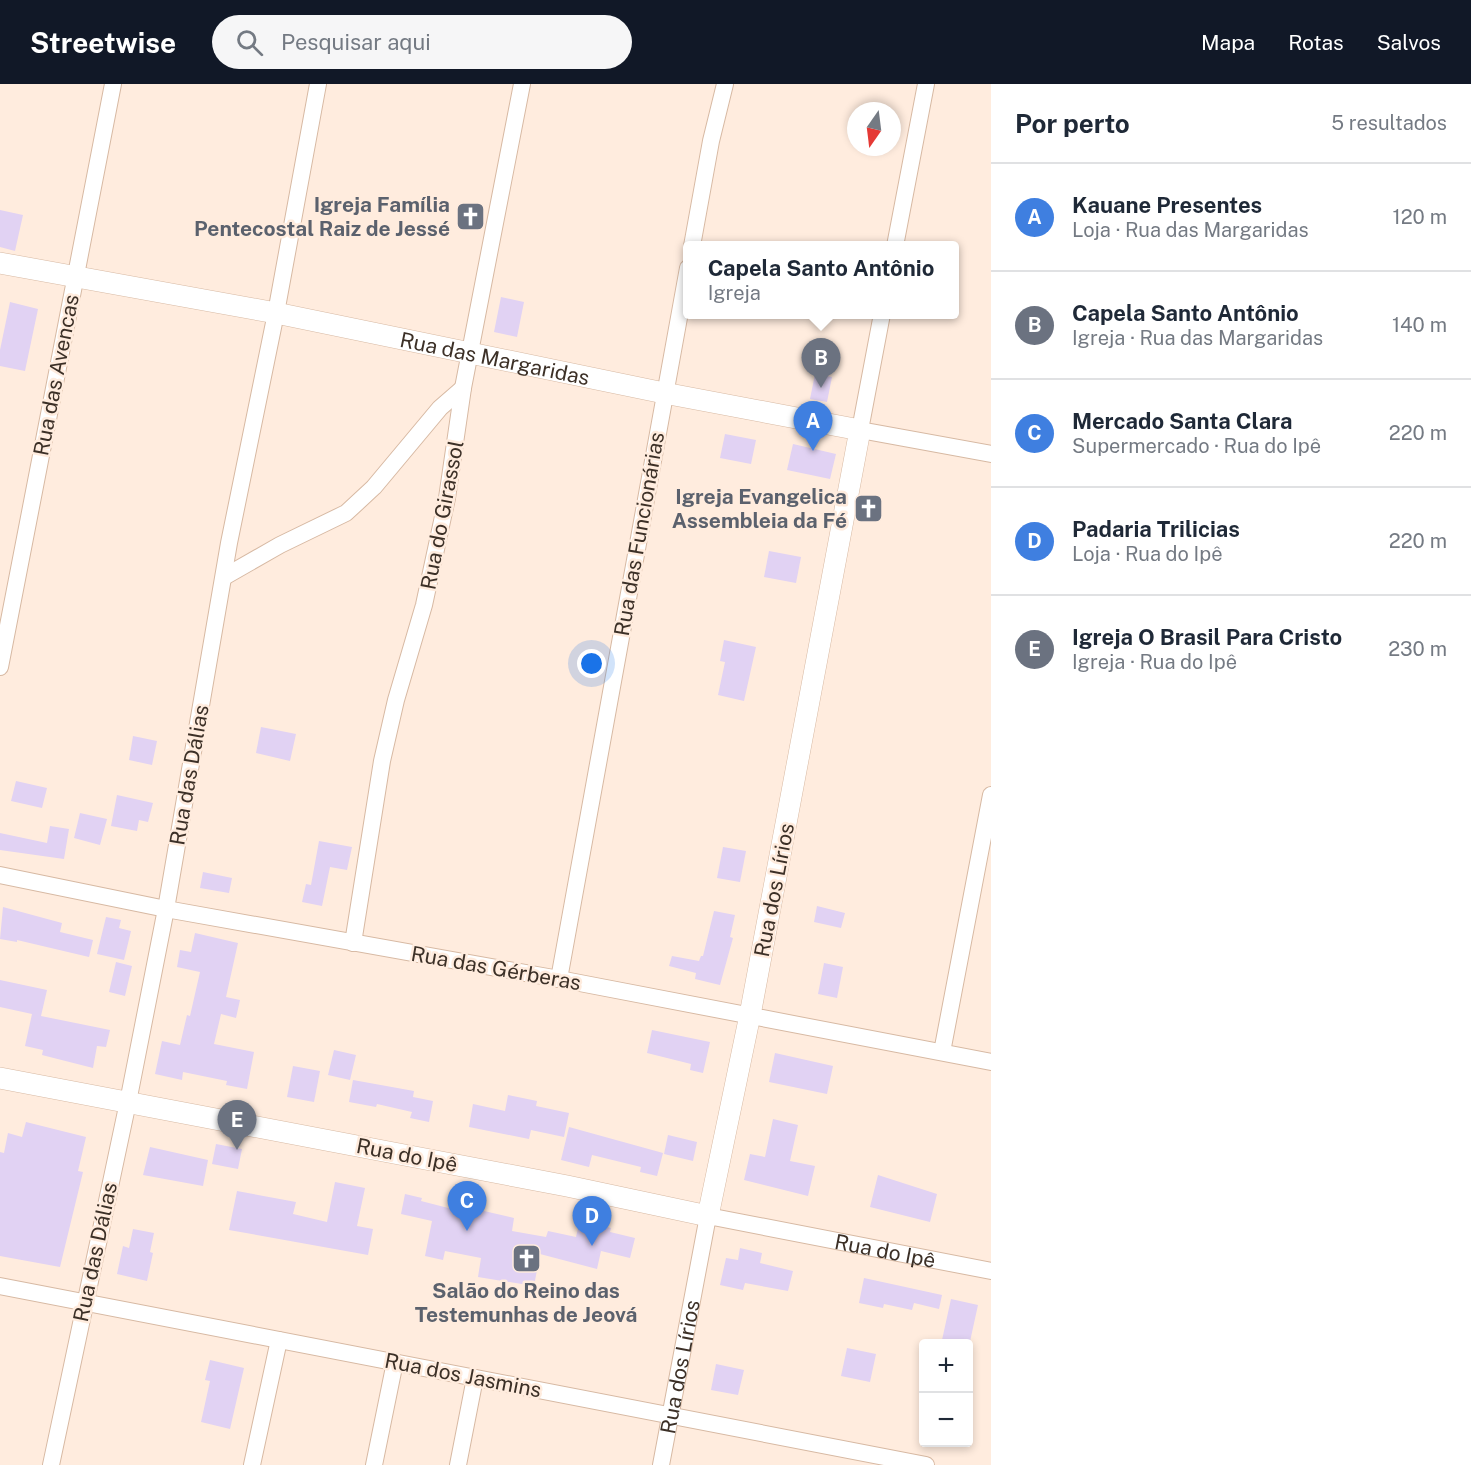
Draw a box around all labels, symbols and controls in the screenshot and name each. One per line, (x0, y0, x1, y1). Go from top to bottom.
search box (212, 15, 632, 69)
text: Streetwise (30, 26, 176, 59)
icon: search (233, 26, 266, 59)
text: Pesquisar aqui (281, 29, 431, 55)
text: Mapa (1201, 30, 1255, 55)
text: Rotas (1288, 30, 1344, 55)
text: Salvos (1377, 30, 1441, 55)
north arrow (847, 102, 901, 156)
text: Por perto (1015, 108, 1130, 139)
text: 5 resultados (1331, 111, 1447, 135)
place label: Igreja Família Pentecostal Raiz de Jessé (194, 192, 450, 241)
text: Kauane Presentes (1072, 192, 1262, 218)
church icon: Igreja Família Pentecostal Raiz de Jessé (455, 200, 487, 232)
text: A (1027, 205, 1042, 229)
text: 120 m (1393, 205, 1447, 229)
text: Loja · Rua das Margaridas (1072, 218, 1309, 242)
popup (683, 241, 959, 319)
text: Capela Santo Antônio (708, 255, 934, 281)
text: Igreja (708, 281, 761, 305)
street label: Rua das Avencas (28, 292, 84, 458)
text: Capela Santo Antônio (1072, 300, 1299, 326)
text: B (1028, 313, 1041, 337)
text: 140 m (1392, 313, 1447, 337)
street label: Rua das Margaridas (398, 326, 592, 390)
text: Igreja · Rua das Margaridas (1072, 326, 1323, 350)
pin: B (802, 338, 840, 388)
pin: A (794, 402, 832, 451)
text: Mercado Santa Clara (1072, 408, 1292, 434)
text: C (1027, 421, 1042, 445)
text: 220 m (1389, 421, 1447, 445)
street label: Rua das Funcionárias (609, 430, 669, 638)
text: Supermercado · Rua do Ipê (1072, 434, 1321, 458)
street label: Rua do Girassol (415, 438, 469, 592)
place label: Igreja Evangelica Assembleia da Fé (672, 484, 847, 533)
church icon: Igreja Evangelica Assembleia da Fé (852, 492, 884, 524)
text: Padaria Trilicias (1072, 516, 1240, 542)
text: D (1027, 529, 1042, 553)
text: 220 m (1389, 529, 1447, 553)
text: Loja · Rua do Ipê (1072, 542, 1222, 566)
text: Igreja O Brasil Para Cristo (1072, 624, 1342, 650)
text: E (1028, 637, 1041, 661)
text: 230 m (1388, 637, 1447, 661)
your location (577, 649, 606, 678)
text: Igreja · Rua do Ipê (1072, 650, 1237, 674)
street label: Rua das Dálias (164, 703, 214, 847)
street label: Rua dos Lírios (749, 821, 799, 959)
street label: Rua das Gérberas (409, 941, 583, 995)
pin: E (218, 1100, 256, 1150)
street label: Rua do Ipê (354, 1133, 460, 1177)
street label: Rua das Dálias (68, 1180, 122, 1324)
pin: C (448, 1182, 486, 1231)
pin: D (572, 1196, 612, 1246)
street label: Rua do Ipê (833, 1228, 938, 1272)
church icon: Salão do Reino das Testemunhas de Jeová (510, 1243, 542, 1275)
place label: Salão do Reino das Testemunhas de Jeová (415, 1278, 637, 1327)
street label: Rua dos Lírios (655, 1298, 704, 1436)
map controls (919, 1339, 973, 1447)
button: + (919, 1339, 973, 1393)
street label: Rua dos Jasmins (383, 1348, 543, 1402)
button: − (919, 1393, 973, 1447)

